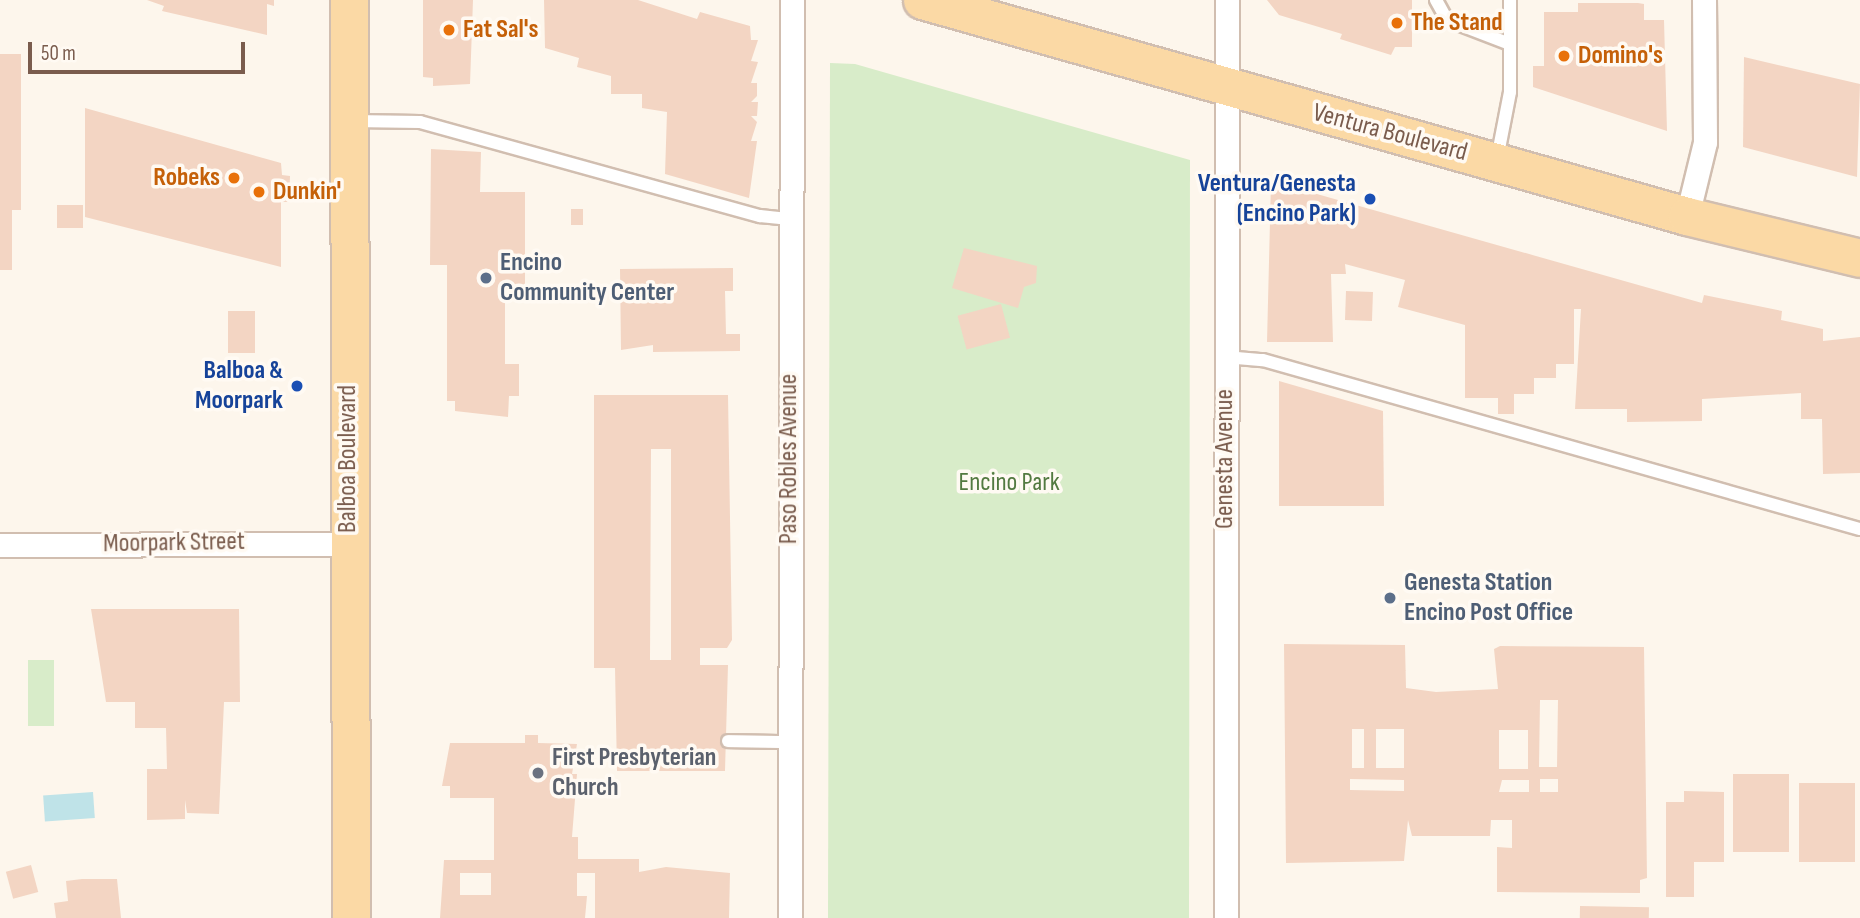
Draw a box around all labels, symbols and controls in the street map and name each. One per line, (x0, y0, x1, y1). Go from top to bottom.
place label: The Stand (1411, 7, 1503, 39)
place label: Fat Sal's (463, 14, 539, 46)
marker: The Stand (1389, 15, 1405, 31)
marker: Fat Sal's (441, 22, 457, 38)
scale bar (32, 28, 248, 72)
place label: Domino's (1578, 40, 1663, 72)
text: 50 m (41, 41, 76, 66)
marker: Domino's (1556, 48, 1572, 64)
street label: Ventura Boulevard (1309, 97, 1471, 169)
place label: Robeks (153, 162, 220, 194)
place label: Ventura/Genesta (Encino Park) (1198, 168, 1356, 230)
marker: Robeks (226, 170, 242, 186)
place label: Dunkin' (273, 176, 341, 208)
marker: Dunkin' (251, 184, 267, 200)
marker: Ventura/Genesta (Encino Park) (1362, 191, 1378, 207)
place label: Encino Community Center (500, 247, 674, 308)
marker: Encino Community Center (478, 270, 494, 286)
place label: Balboa & Moorpark (195, 355, 283, 416)
street label: Paso Robles Avenue (773, 374, 805, 544)
marker: Balboa & Moorpark (289, 378, 305, 394)
street label: Balboa Boulevard (332, 385, 364, 533)
street label: Genesta Avenue (1209, 389, 1241, 529)
park label: Encino Park (958, 467, 1060, 499)
street label: Moorpark Street (103, 526, 245, 560)
place label: Genesta Station Encino Post Office (1404, 567, 1573, 628)
marker: Genesta Station Encino Post Office (1382, 590, 1398, 606)
place label: First Presbyterian Church (552, 742, 716, 804)
marker: First Presbyterian Church (530, 765, 546, 781)

